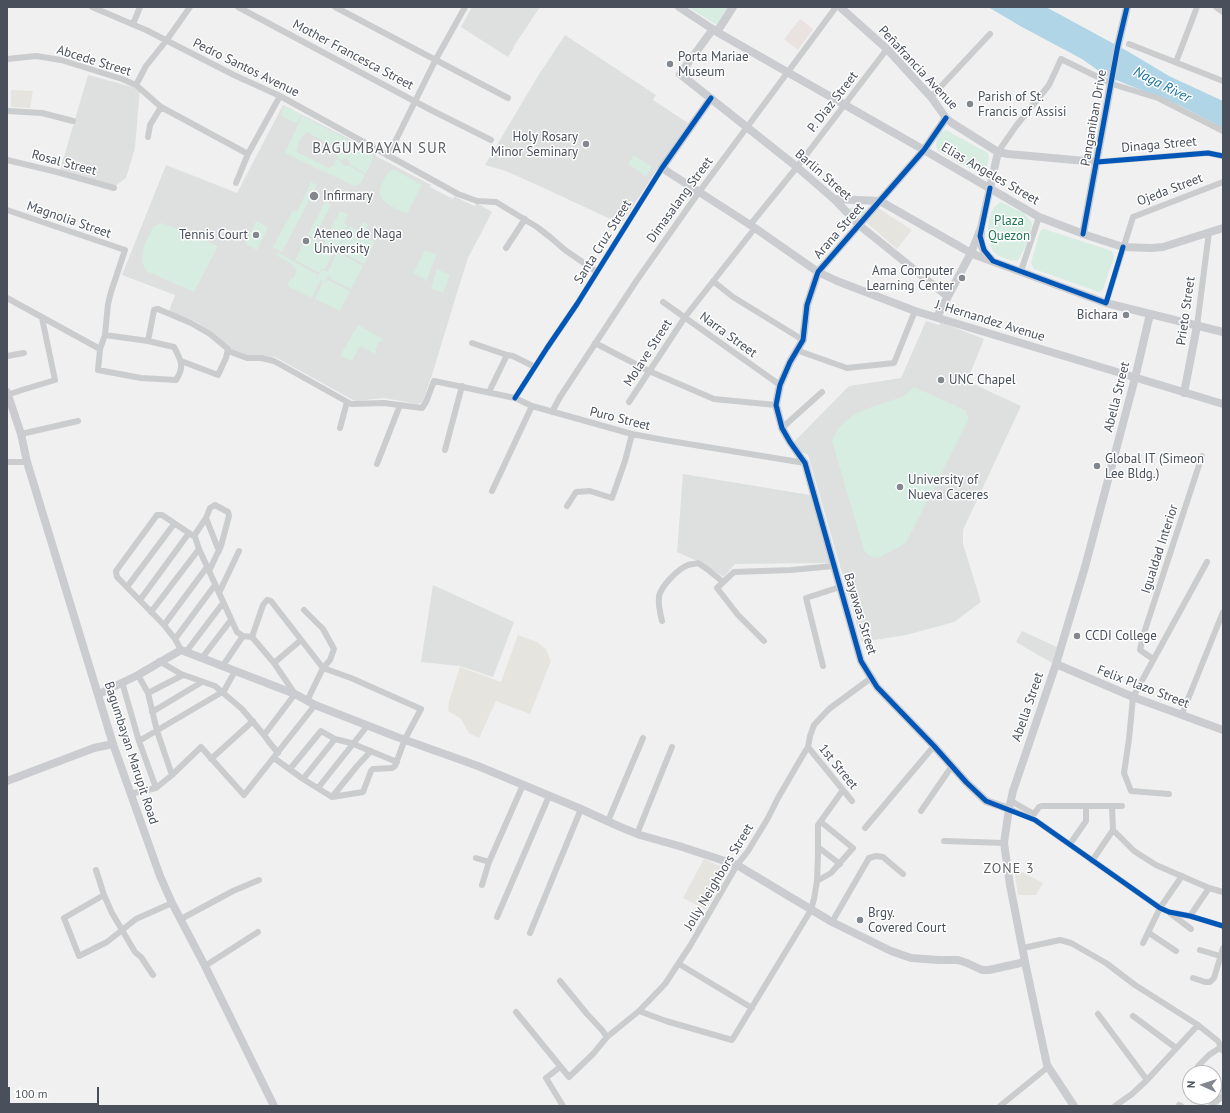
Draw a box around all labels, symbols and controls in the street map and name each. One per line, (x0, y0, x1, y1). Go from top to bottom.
street label: Mother Francesca Street (290, 17, 416, 93)
street label: Peñafrancia Avenue (875, 23, 961, 113)
street label: Pedro Santos Avenue (190, 35, 302, 101)
street label: Abcede Street (55, 42, 133, 80)
place label: Porta Mariae Museum (678, 49, 749, 80)
marker: Porta Mariae Museum (665, 59, 675, 69)
water label: Naga River (1131, 63, 1193, 107)
street label: P. Diaz Street (804, 69, 862, 135)
street label: Panganiban Drive (1078, 69, 1110, 167)
place label: Parish of St. Francis of Assisi (978, 89, 1066, 120)
marker: Parish of St. Francis of Assisi (965, 99, 975, 109)
place label: Holy Rosary Minor Seminary (491, 129, 578, 160)
street label: Dinaga Street (1121, 134, 1197, 156)
marker: Holy Rosary Minor Seminary (581, 139, 591, 149)
district label: BAGUMBAYAN SUR (312, 140, 448, 158)
street label: Elias Angeles Street (938, 140, 1042, 208)
street label: Barlin Street (792, 146, 854, 204)
street label: Rosal Street (30, 147, 98, 179)
street label: Dimasalang Street (644, 154, 716, 246)
street label: Ojeda Street (1135, 170, 1205, 210)
place label: Infirmary (323, 188, 373, 204)
marker: Infirmary (308, 190, 320, 202)
street label: Santa Cruz Street (571, 197, 635, 287)
street label: Magnolia Street (25, 198, 113, 242)
street label: Arana Street (811, 200, 867, 262)
park label: Plaza Quezon (988, 213, 1030, 244)
place label: Ateneo de Naga University (314, 226, 402, 257)
place label: Tennis Court (179, 227, 248, 243)
marker: Tennis Court (251, 230, 261, 240)
marker: Ateneo de Naga University (301, 236, 311, 246)
place label: Ama Computer Learning Center (866, 263, 954, 294)
marker: Ama Computer Learning Center (957, 273, 967, 283)
street label: Prieto Street (1173, 276, 1199, 346)
street label: J. Hernandez Avenue (933, 297, 1047, 345)
place label: Bichara (1077, 307, 1118, 323)
street label: Narra Street (696, 309, 760, 361)
marker: Bichara (1121, 310, 1131, 320)
street label: Molave Street (621, 317, 675, 389)
street label: Abella Street (1101, 360, 1133, 434)
place label: UNC Chapel (949, 372, 1016, 388)
marker: UNC Chapel (936, 375, 946, 385)
street label: Puro Street (588, 404, 652, 434)
place label: Global IT (Simeon Lee Bldg.) (1105, 451, 1204, 482)
marker: Global IT (Simeon Lee Bldg.) (1092, 461, 1102, 471)
place label: University of Nueva Caceres (908, 472, 989, 503)
marker: University of Nueva Caceres (895, 482, 905, 492)
street label: Igualdad Interior (1138, 502, 1182, 596)
street label: Bayawas Street (840, 571, 880, 657)
place label: CCDI College (1085, 628, 1157, 644)
marker: CCDI College (1072, 631, 1082, 641)
street label: Felix Plazo Street (1095, 662, 1191, 712)
street label: Abella Street (1009, 670, 1047, 744)
street label: Bagumbayan Marupit Road (101, 680, 161, 826)
street label: 1st Street (815, 741, 861, 793)
street label: Jolly Neighbors Street (681, 821, 757, 933)
district label: ZONE 3 (983, 861, 1035, 877)
place label: Brgy. Covered Court (868, 905, 946, 936)
marker: Brgy. Covered Court (855, 915, 865, 925)
north arrow (1182, 1065, 1222, 1105)
scale bar (10, 1079, 101, 1105)
text: N (1184, 1080, 1198, 1088)
text: 100 m (15, 1086, 48, 1101)

